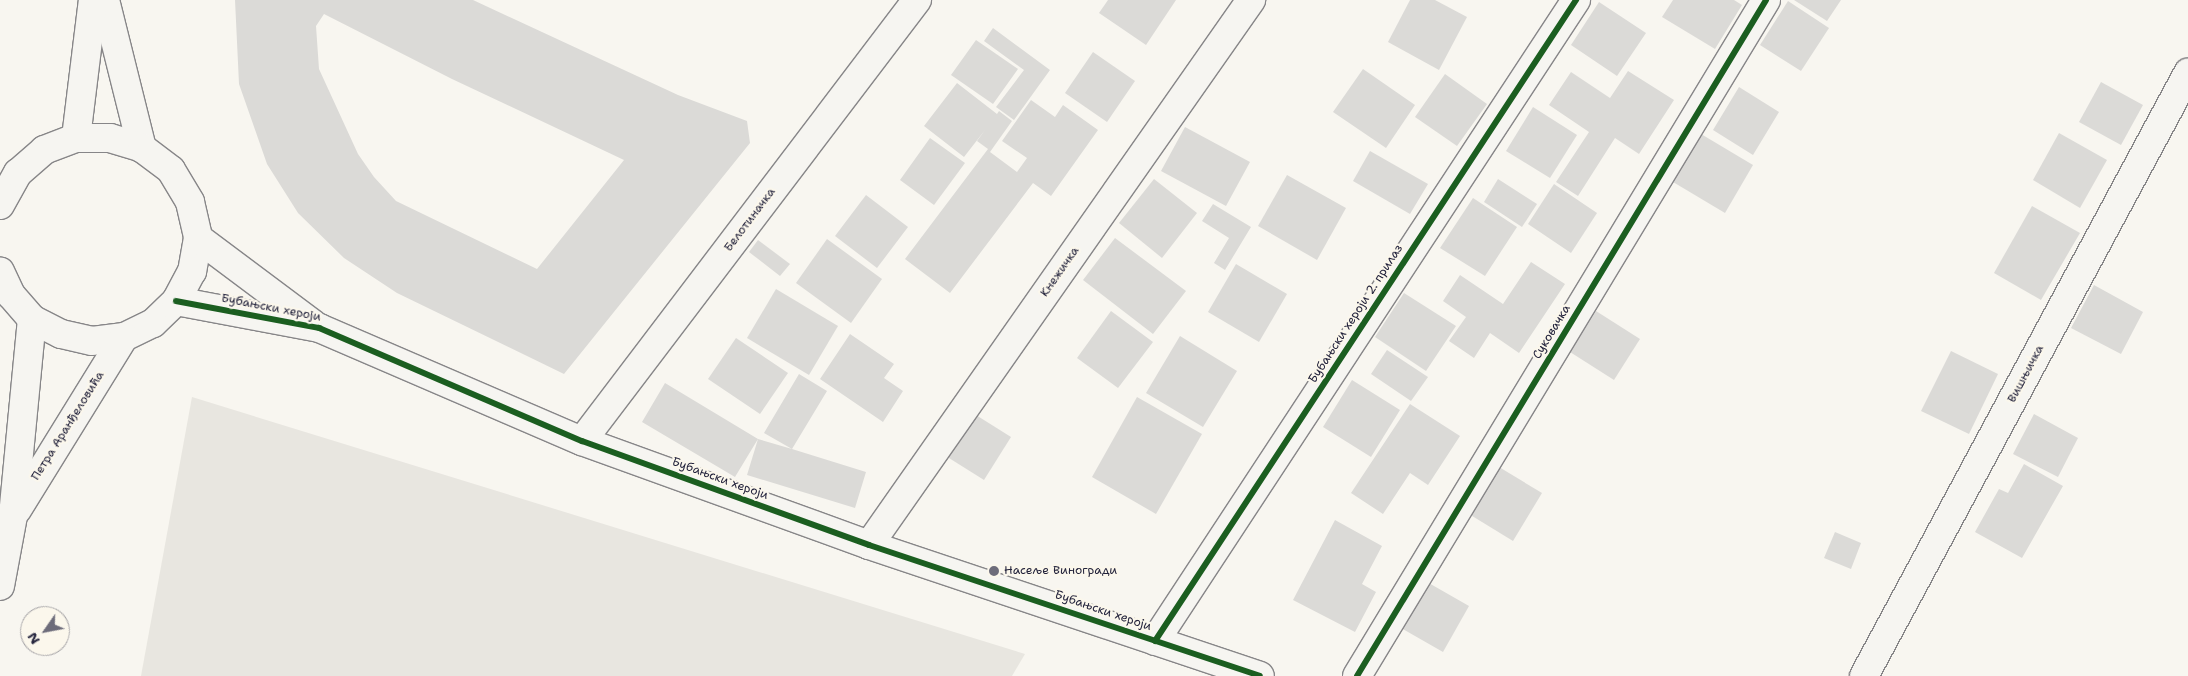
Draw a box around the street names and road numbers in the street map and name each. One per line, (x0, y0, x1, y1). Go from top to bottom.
street label: Белотиначка (721, 185, 779, 255)
street label: Бубањски хероји 2. прилаз (1306, 242, 1406, 386)
street label: Кнежичка (1038, 244, 1082, 300)
street label: Бубањски хероји (220, 291, 322, 325)
street label: Суковачка (1530, 302, 1574, 362)
street label: Вишњичка (2005, 343, 2047, 405)
street label: Петра Аранђеловића (29, 369, 107, 483)
street label: Бубањски хероји (670, 455, 770, 503)
street label: Бубањски хероји (1053, 588, 1153, 634)

